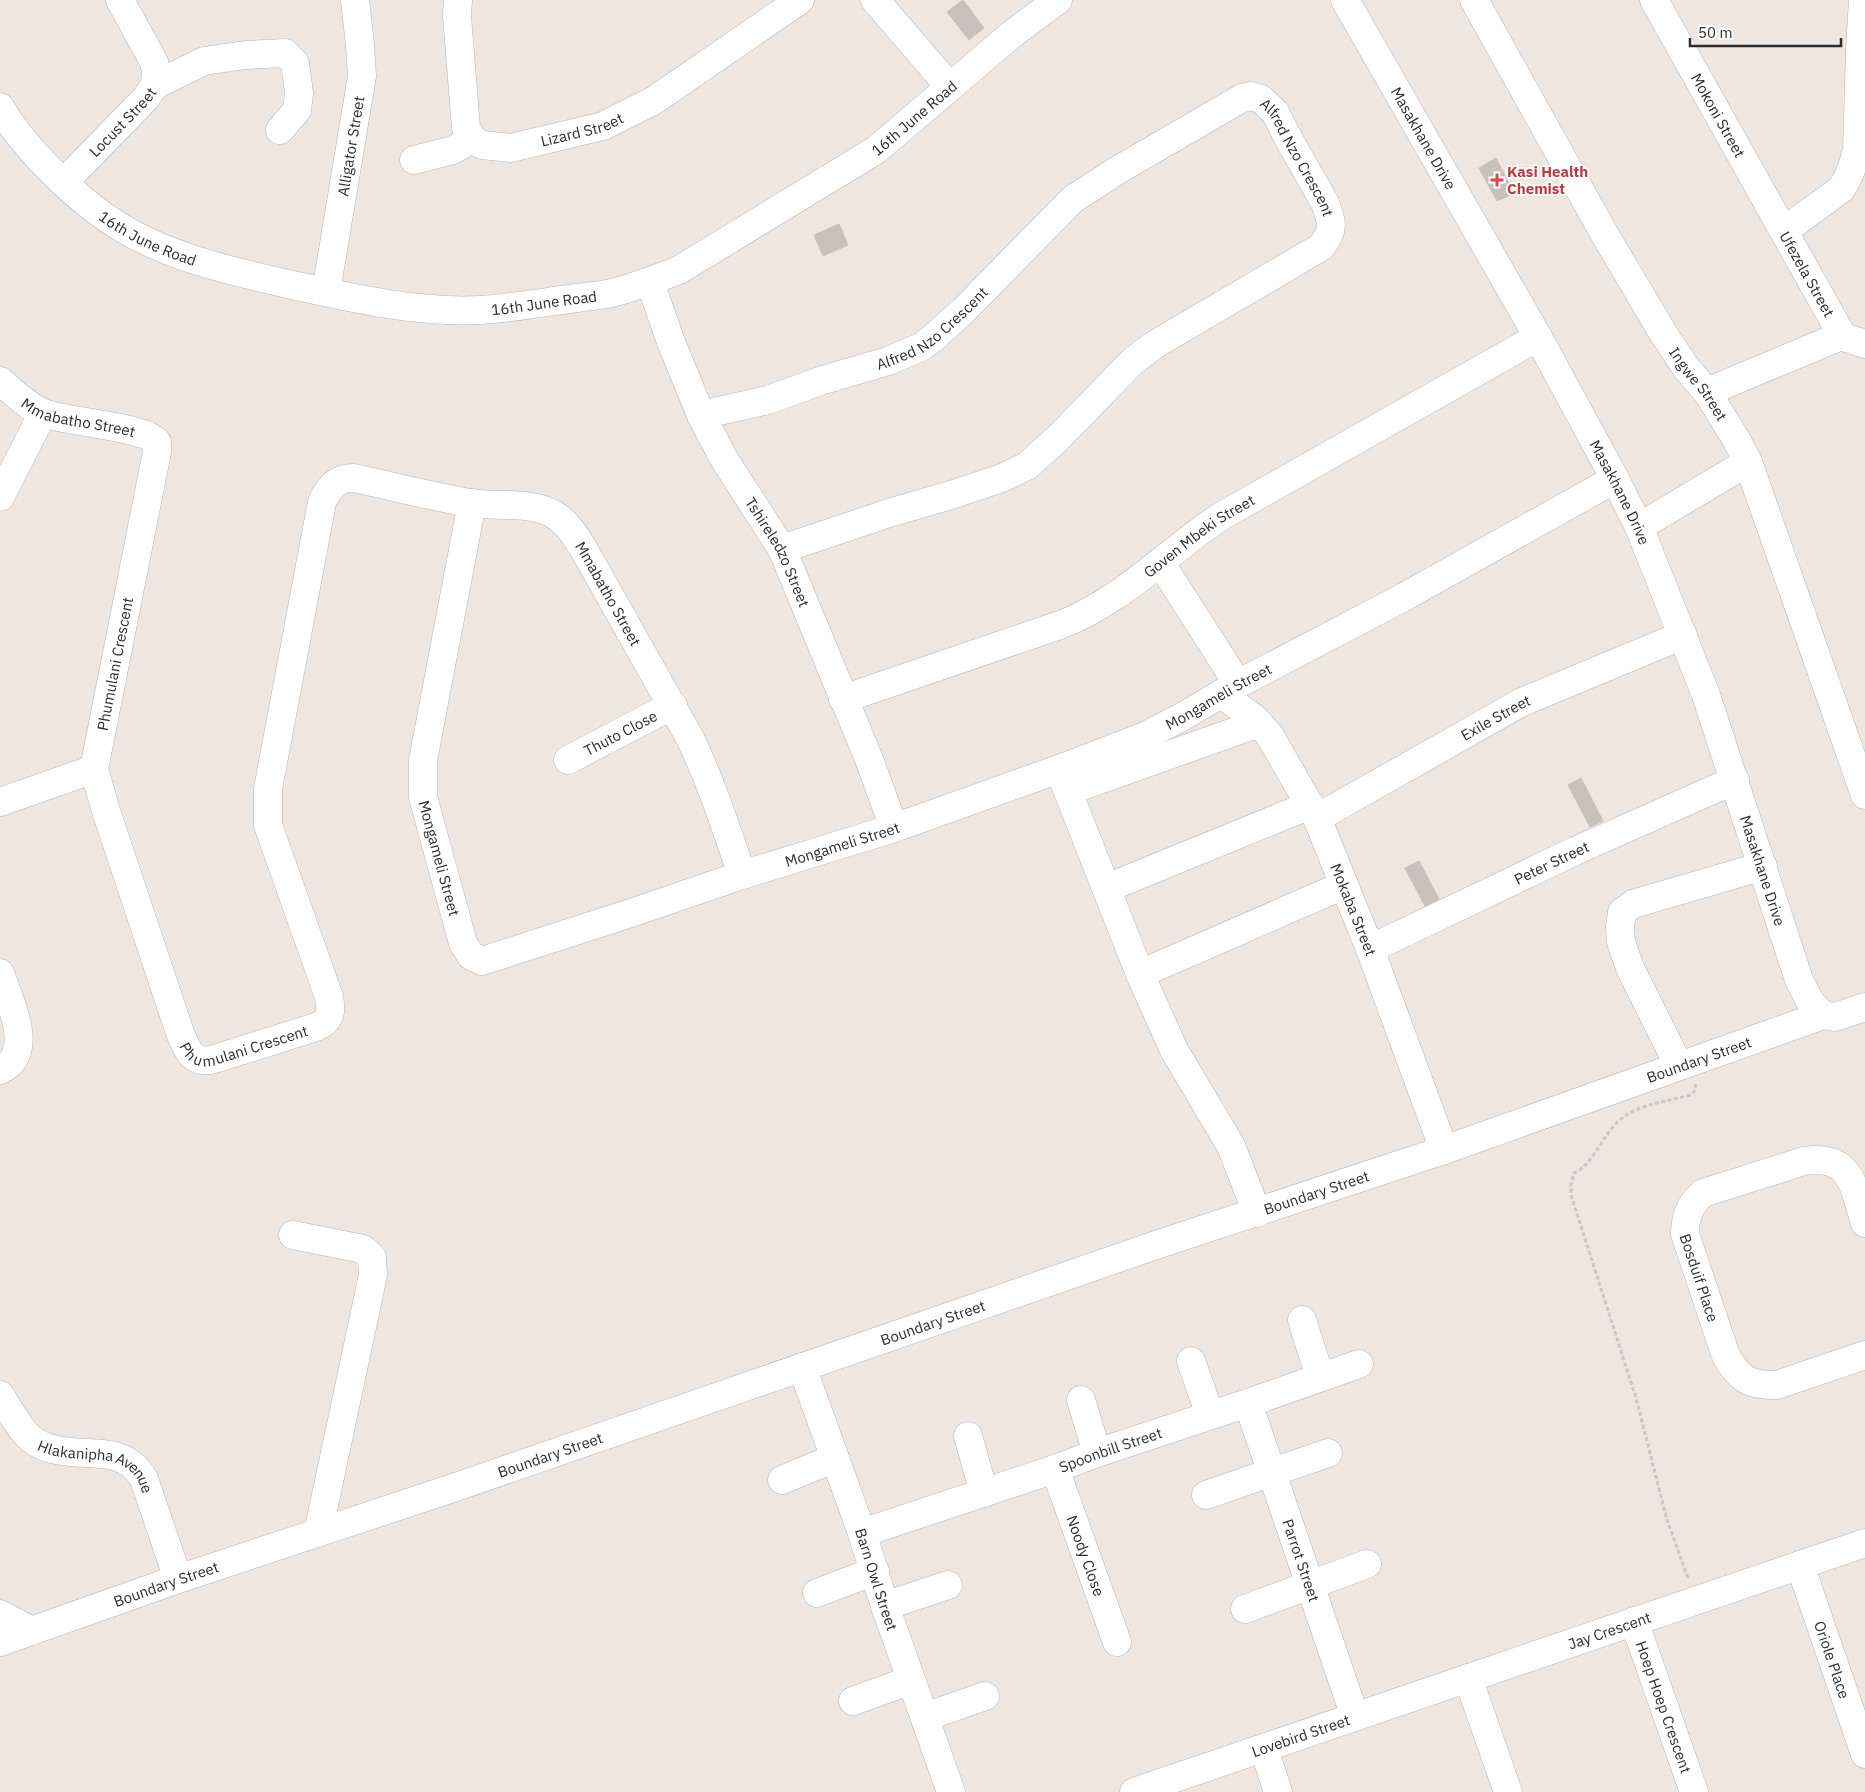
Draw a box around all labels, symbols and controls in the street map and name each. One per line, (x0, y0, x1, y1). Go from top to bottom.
scale bar (1690, 15, 1841, 47)
text: 50 m (1698, 23, 1733, 42)
street label: Mokoni Street (1687, 70, 1750, 161)
street label: 16th June Road (867, 76, 961, 159)
street label: Locust Street (85, 83, 160, 160)
street label: Masakhane Drive (1387, 83, 1461, 193)
street label: Alfred Nzo Crescent (1256, 94, 1338, 218)
street label: Alligator Street (333, 95, 368, 198)
street label: Lizard Street (539, 108, 626, 150)
place label: Kasi Health Chemist (1507, 162, 1588, 198)
marker: Kasi Health Chemist (1491, 174, 1503, 186)
street label: 16th June Road (95, 206, 199, 269)
street label: Ufezela Street (1776, 228, 1839, 320)
street label: Alfred Nzo Crescent (874, 282, 991, 373)
street label: 16th June Road (490, 286, 598, 319)
street label: Ingwe Street (1665, 343, 1732, 424)
street label: Mmabatho Street (18, 393, 137, 441)
street label: Masakhane Drive (1586, 436, 1655, 547)
street label: Goven Mbeki Street (1139, 490, 1258, 581)
street label: Tshireledzo Street (741, 493, 814, 610)
street label: Mmabatho Street (571, 538, 646, 649)
street label: Phumulani Crescent (93, 596, 137, 732)
street label: Mongameli Street (1162, 659, 1275, 734)
street label: Exile Street (1457, 690, 1533, 744)
street label: Thuto Close (580, 706, 660, 760)
street label: Mongameli Street (415, 798, 465, 918)
street label: Masakhane Drive (1736, 813, 1790, 928)
street label: Mongameli Street (782, 817, 902, 871)
street label: Peter Street (1511, 837, 1592, 888)
street label: Mokaba Street (1327, 860, 1381, 958)
street label: Phumulani Crescent (176, 1021, 310, 1070)
street label: Boundary Street (1644, 1032, 1754, 1087)
street label: Boundary Street (1261, 1166, 1371, 1218)
street label: Bosduif Place (1676, 1231, 1723, 1324)
street label: Boundary Street (878, 1295, 988, 1349)
street label: Spoonbill Street (1056, 1423, 1164, 1476)
street label: Boundary Street (495, 1428, 605, 1481)
street label: Hlakanipha Avenue (35, 1435, 158, 1496)
street label: Noody Close (1063, 1513, 1109, 1599)
street label: Parrot Street (1279, 1516, 1324, 1604)
street label: Barn Owl Street (852, 1526, 902, 1633)
street label: Boundary Street (111, 1557, 221, 1611)
street label: Jay Crescent (1565, 1607, 1653, 1653)
street label: Oriole Place (1810, 1618, 1855, 1701)
street label: Hoep Hoep Crescent (1632, 1638, 1696, 1776)
street label: Lovebird Street (1249, 1710, 1352, 1761)

